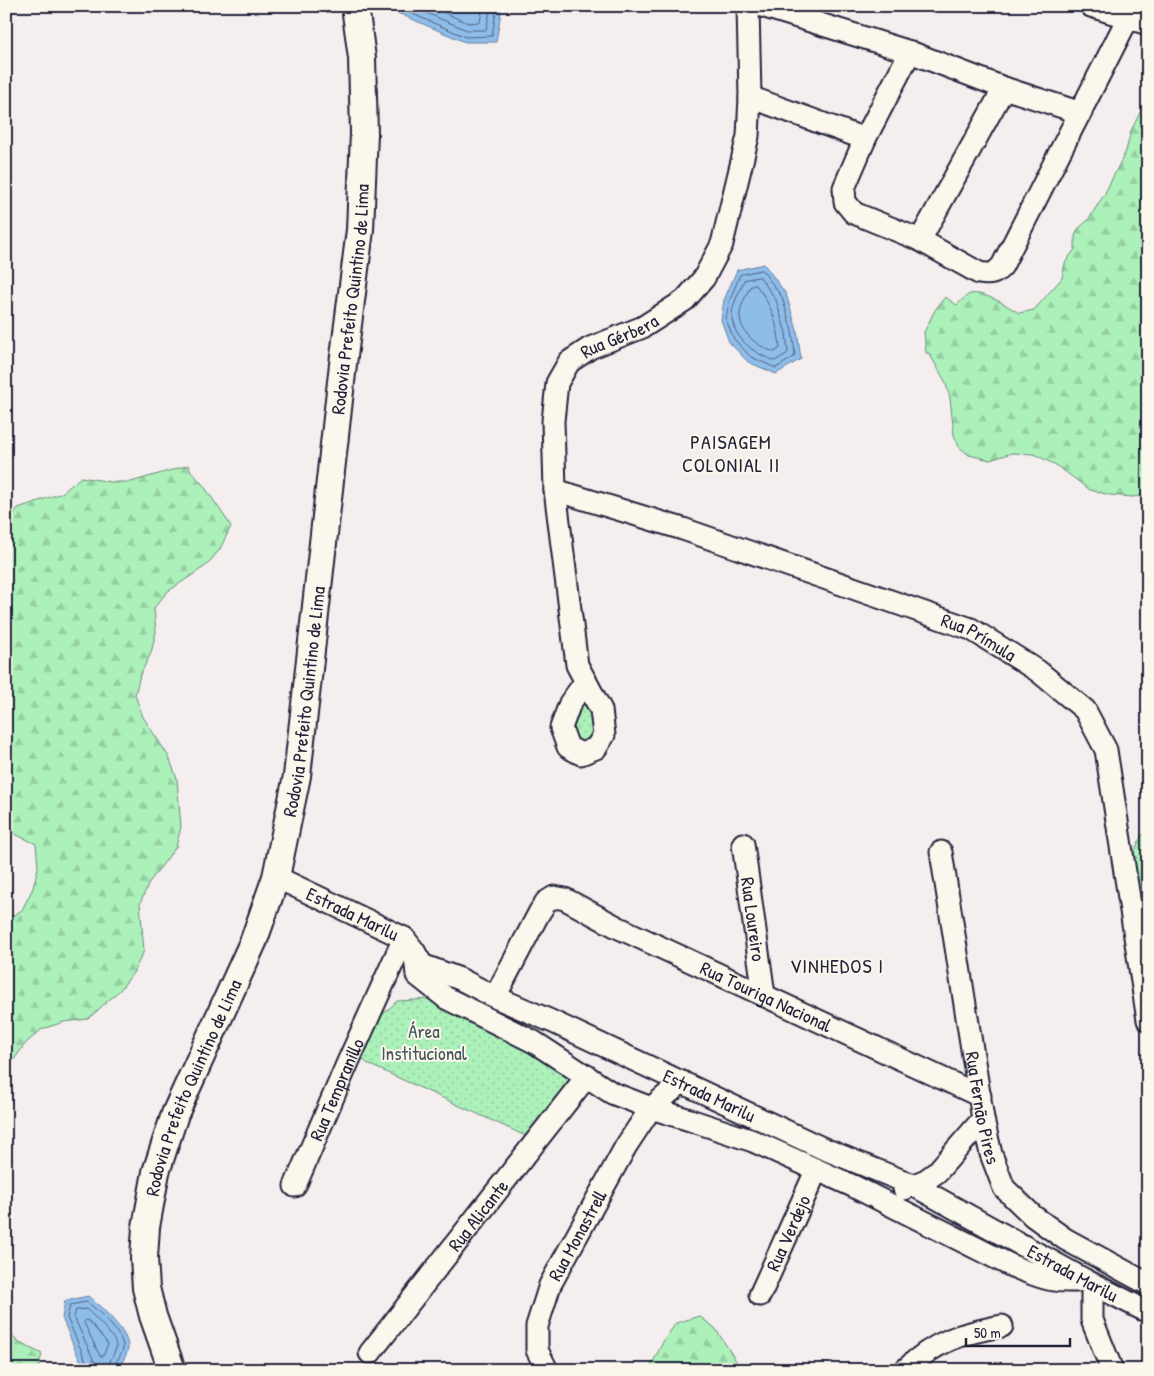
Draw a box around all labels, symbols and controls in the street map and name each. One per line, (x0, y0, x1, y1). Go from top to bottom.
street label: Rodovia Prefeito Quintino de Lima (324, 183, 375, 416)
street label: Rua Gérbera (575, 307, 664, 364)
district label: PAISAGEM COLONIAL II (682, 428, 780, 478)
street label: Rodovia Prefeito Quintino de Lima (276, 584, 331, 819)
street label: Rua Prímula (938, 607, 1022, 668)
street label: Rua Loureiro (735, 876, 772, 963)
street label: Estrada Marilu (302, 880, 404, 947)
district label: VINHEDOS I (790, 952, 884, 979)
street label: Rua Touriga Nacional (696, 955, 837, 1039)
street label: Rodovia Prefeito Quintino de Lima (139, 975, 248, 1198)
park label: Área Institucional (381, 1018, 468, 1066)
street label: Rua Tempranillo (303, 1034, 370, 1145)
street label: Rua Fernão Pires (960, 1050, 1007, 1168)
street label: Estrada Marilu (659, 1062, 760, 1128)
street label: Rua Alicante (442, 1174, 514, 1256)
street label: Rua Monastrell (542, 1184, 613, 1285)
street label: Rua Verdejo (760, 1191, 817, 1275)
street label: Estrada Marilu (1023, 1238, 1123, 1308)
scale bar (966, 1316, 1070, 1348)
text: 50 m (974, 1322, 1001, 1343)

